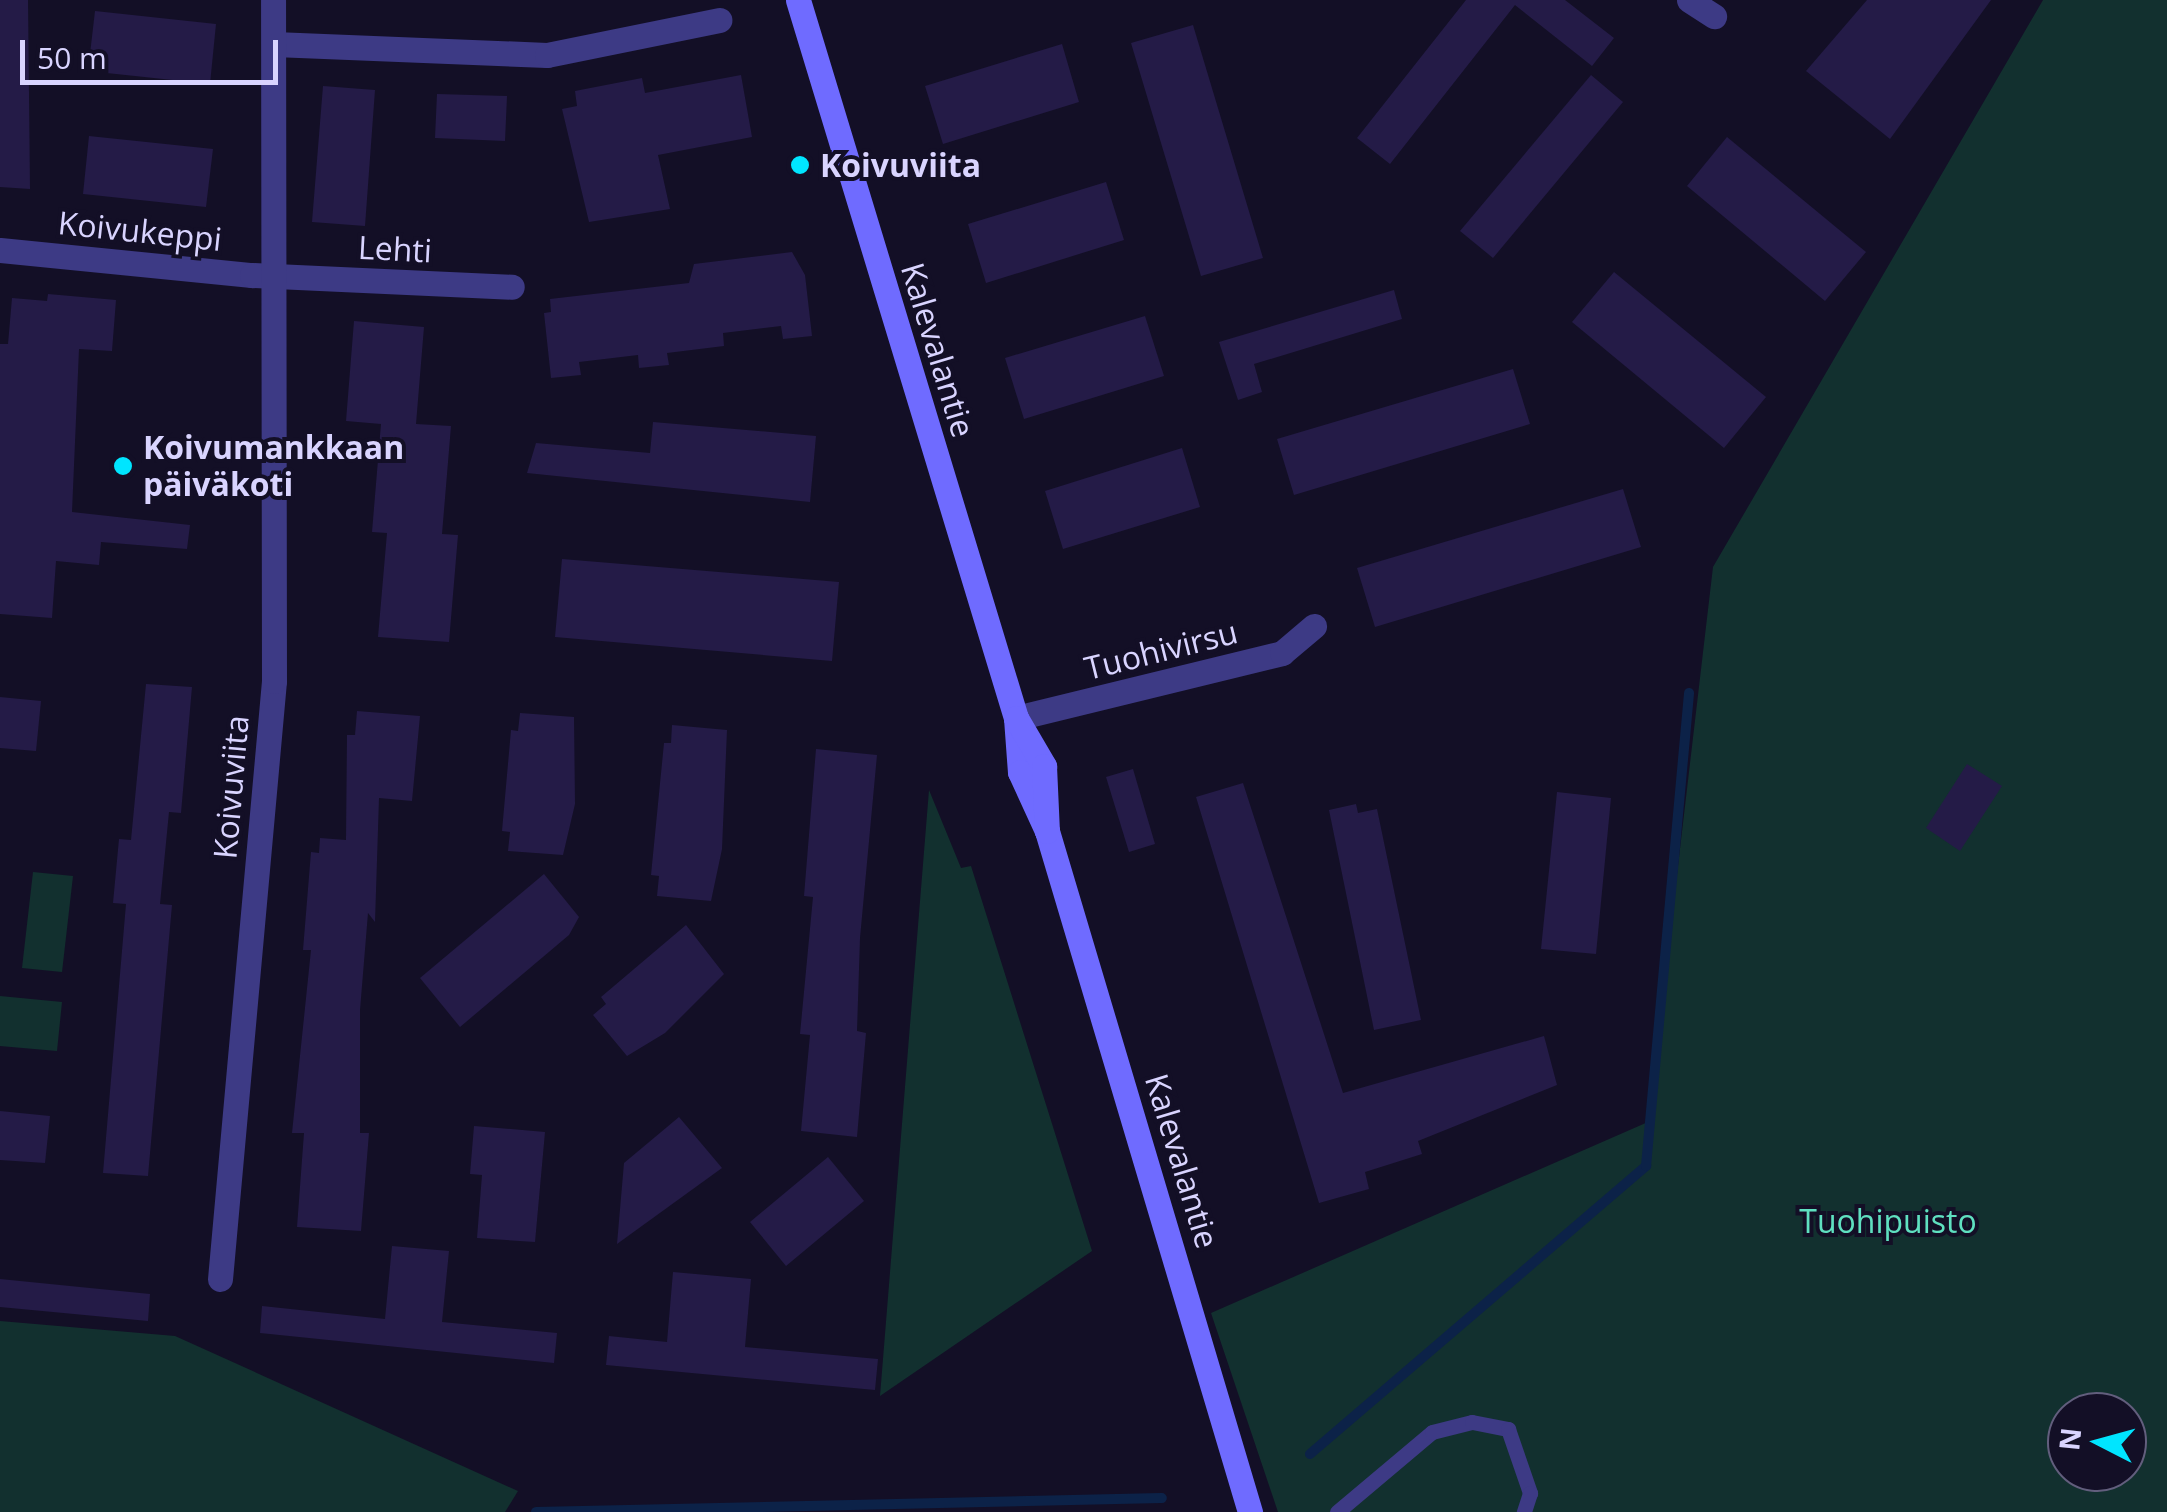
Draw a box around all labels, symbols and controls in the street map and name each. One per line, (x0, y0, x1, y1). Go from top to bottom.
scale bar (25, 20, 282, 82)
text: 50 m (37, 37, 107, 78)
place label: Koivuviita (820, 146, 981, 184)
marker: Koivuviita (789, 154, 811, 176)
street label: Koivukeppi (56, 203, 224, 259)
street label: Lehti (357, 228, 433, 270)
street label: Kalevalantie (893, 258, 983, 442)
place label: Koivumankkaan päiväkoti (143, 429, 404, 504)
marker: Koivumankkaan päiväkoti (112, 455, 134, 477)
street label: Tuohivirsu (1081, 612, 1241, 688)
street label: Koivuviita (206, 714, 256, 860)
street label: Kalevalantie (1137, 1069, 1227, 1253)
park label: Tuohipuisto (1799, 1202, 1977, 1240)
north arrow (2047, 1392, 2147, 1492)
text: N (2049, 1426, 2089, 1452)

